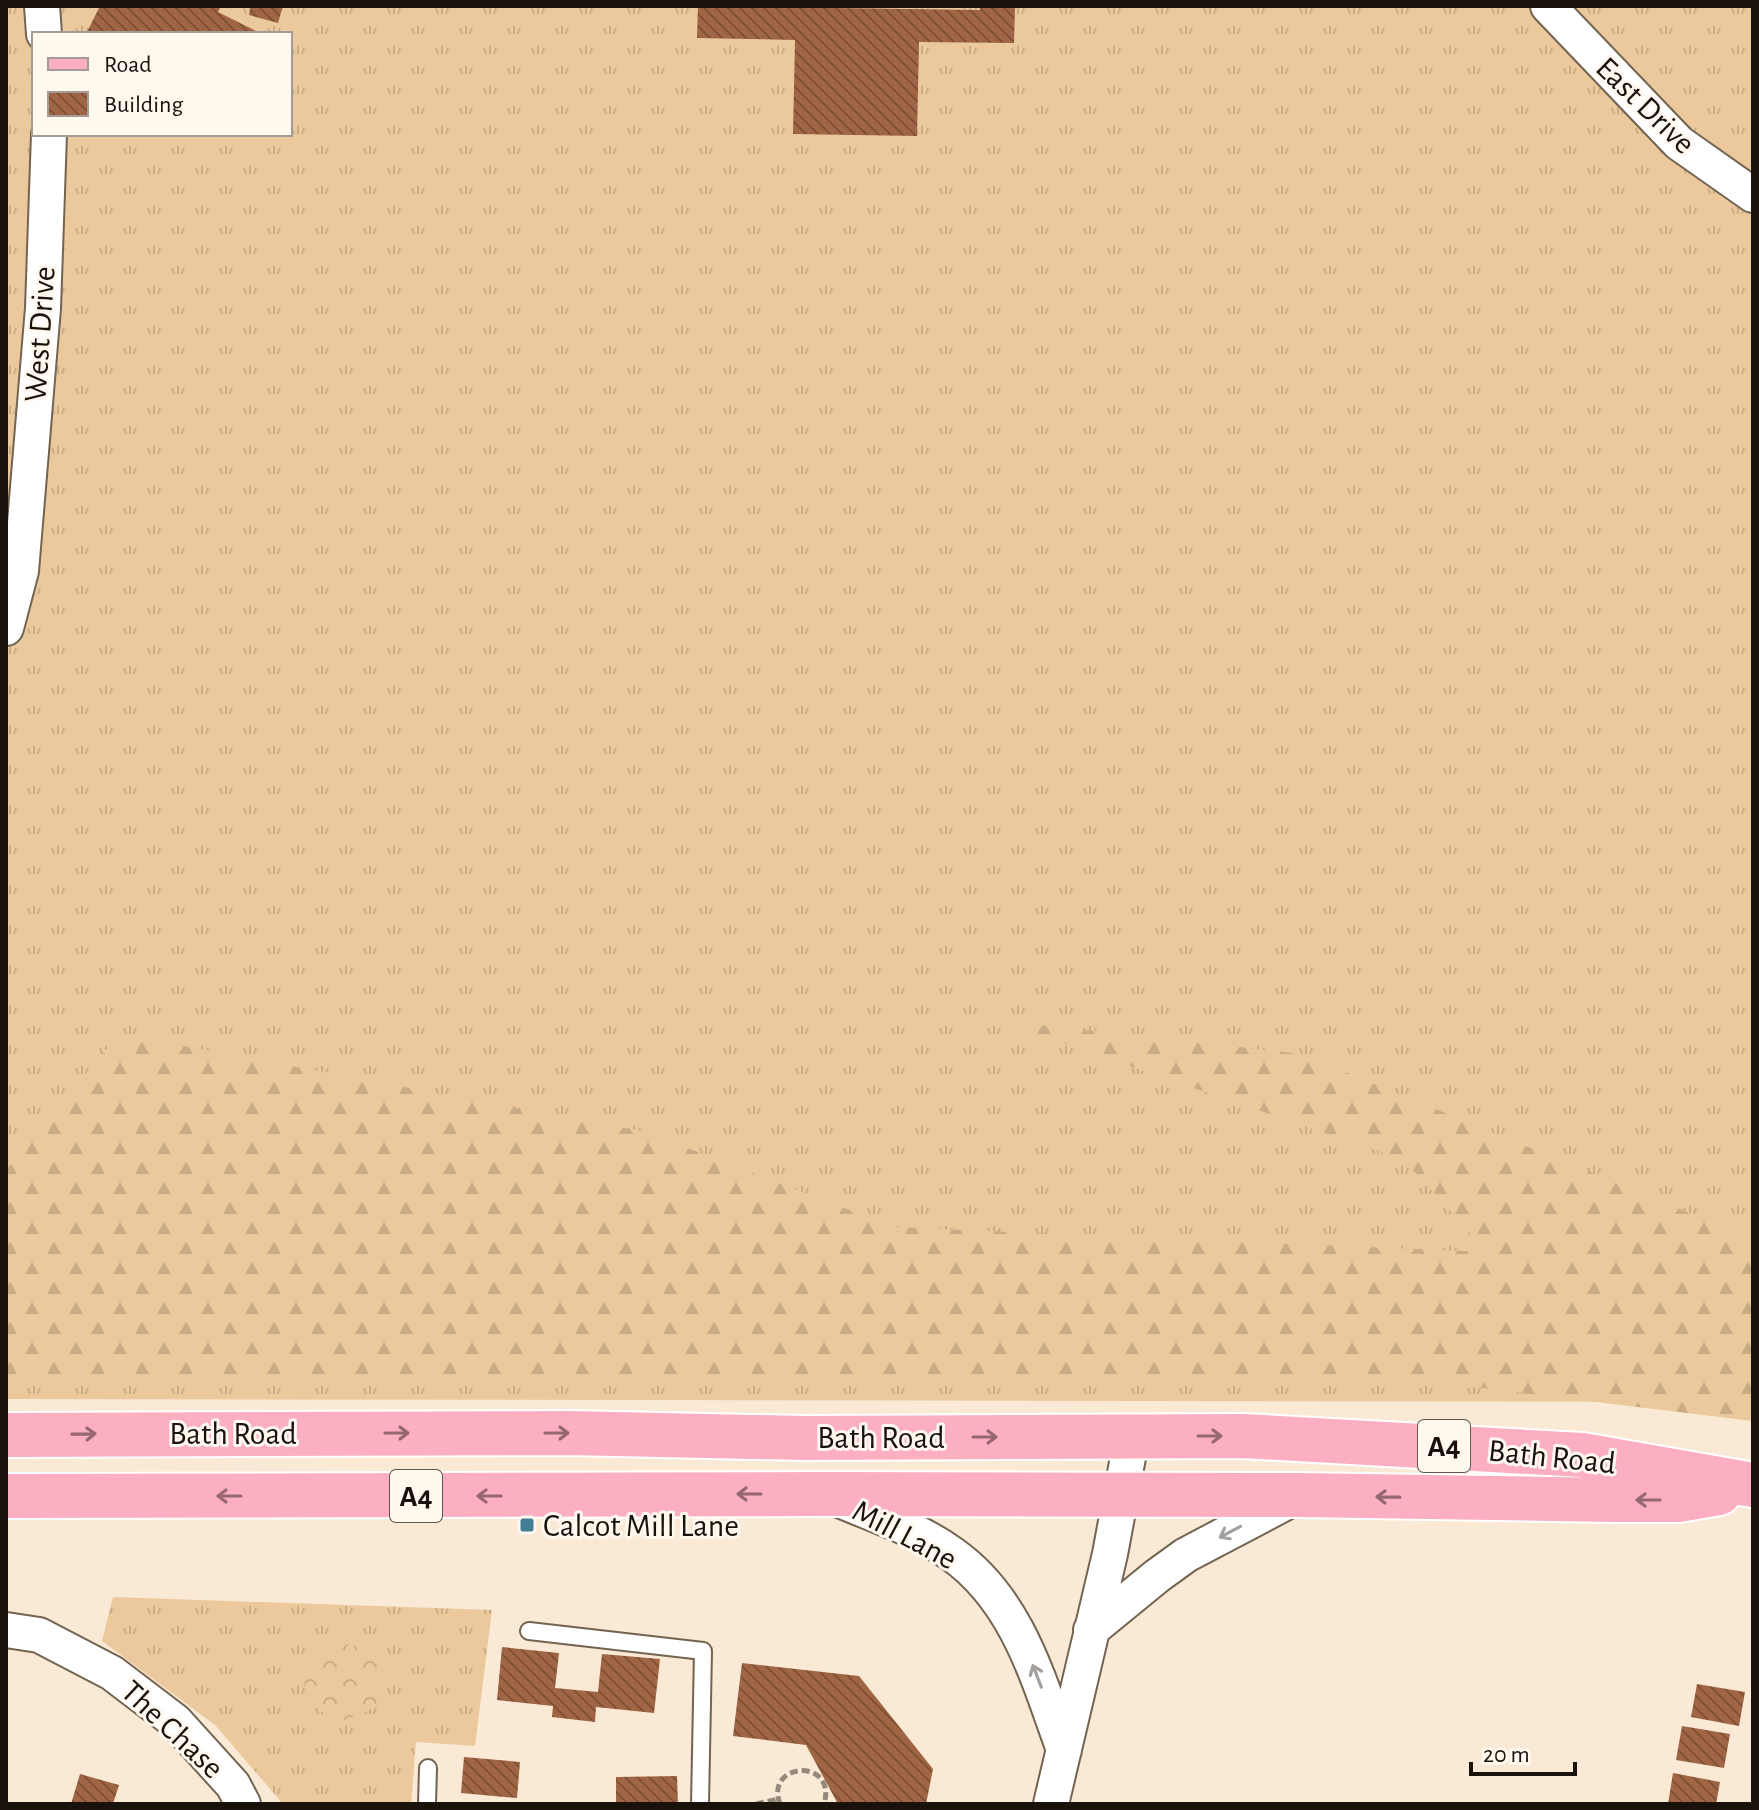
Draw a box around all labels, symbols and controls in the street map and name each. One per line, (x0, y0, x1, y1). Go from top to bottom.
legend (32, 32, 292, 136)
street label: East Drive (1590, 51, 1701, 160)
text: Road (104, 53, 152, 77)
text: Building (104, 93, 183, 117)
street label: West Drive (19, 265, 61, 403)
street label: Bath Road (169, 1418, 297, 1450)
road number: A4 (1418, 1420, 1470, 1472)
street label: Bath Road (817, 1422, 945, 1454)
one-way arrow (383, 1425, 410, 1441)
one-way arrow (543, 1425, 570, 1441)
one-way arrow (70, 1426, 97, 1442)
one-way arrow (1196, 1428, 1223, 1444)
one-way arrow (971, 1429, 998, 1445)
street label: Bath Road (1487, 1434, 1617, 1480)
road number: A4 (390, 1470, 442, 1522)
one-way arrow (736, 1486, 763, 1502)
one-way arrow (216, 1488, 243, 1504)
one-way arrow (476, 1488, 503, 1503)
one-way arrow (1375, 1489, 1402, 1505)
one-way arrow (1635, 1492, 1662, 1508)
street label: Mill Lane (847, 1494, 962, 1576)
place label: Calcot Mill Lane (543, 1510, 739, 1542)
marker: Calcot Mill Lane (518, 1516, 536, 1534)
one-way arrow (1219, 1525, 1242, 1541)
one-way arrow (1029, 1664, 1043, 1689)
street label: The Chase (115, 1675, 230, 1785)
scale bar (1471, 1726, 1575, 1776)
text: 20 m (1483, 1743, 1530, 1767)

